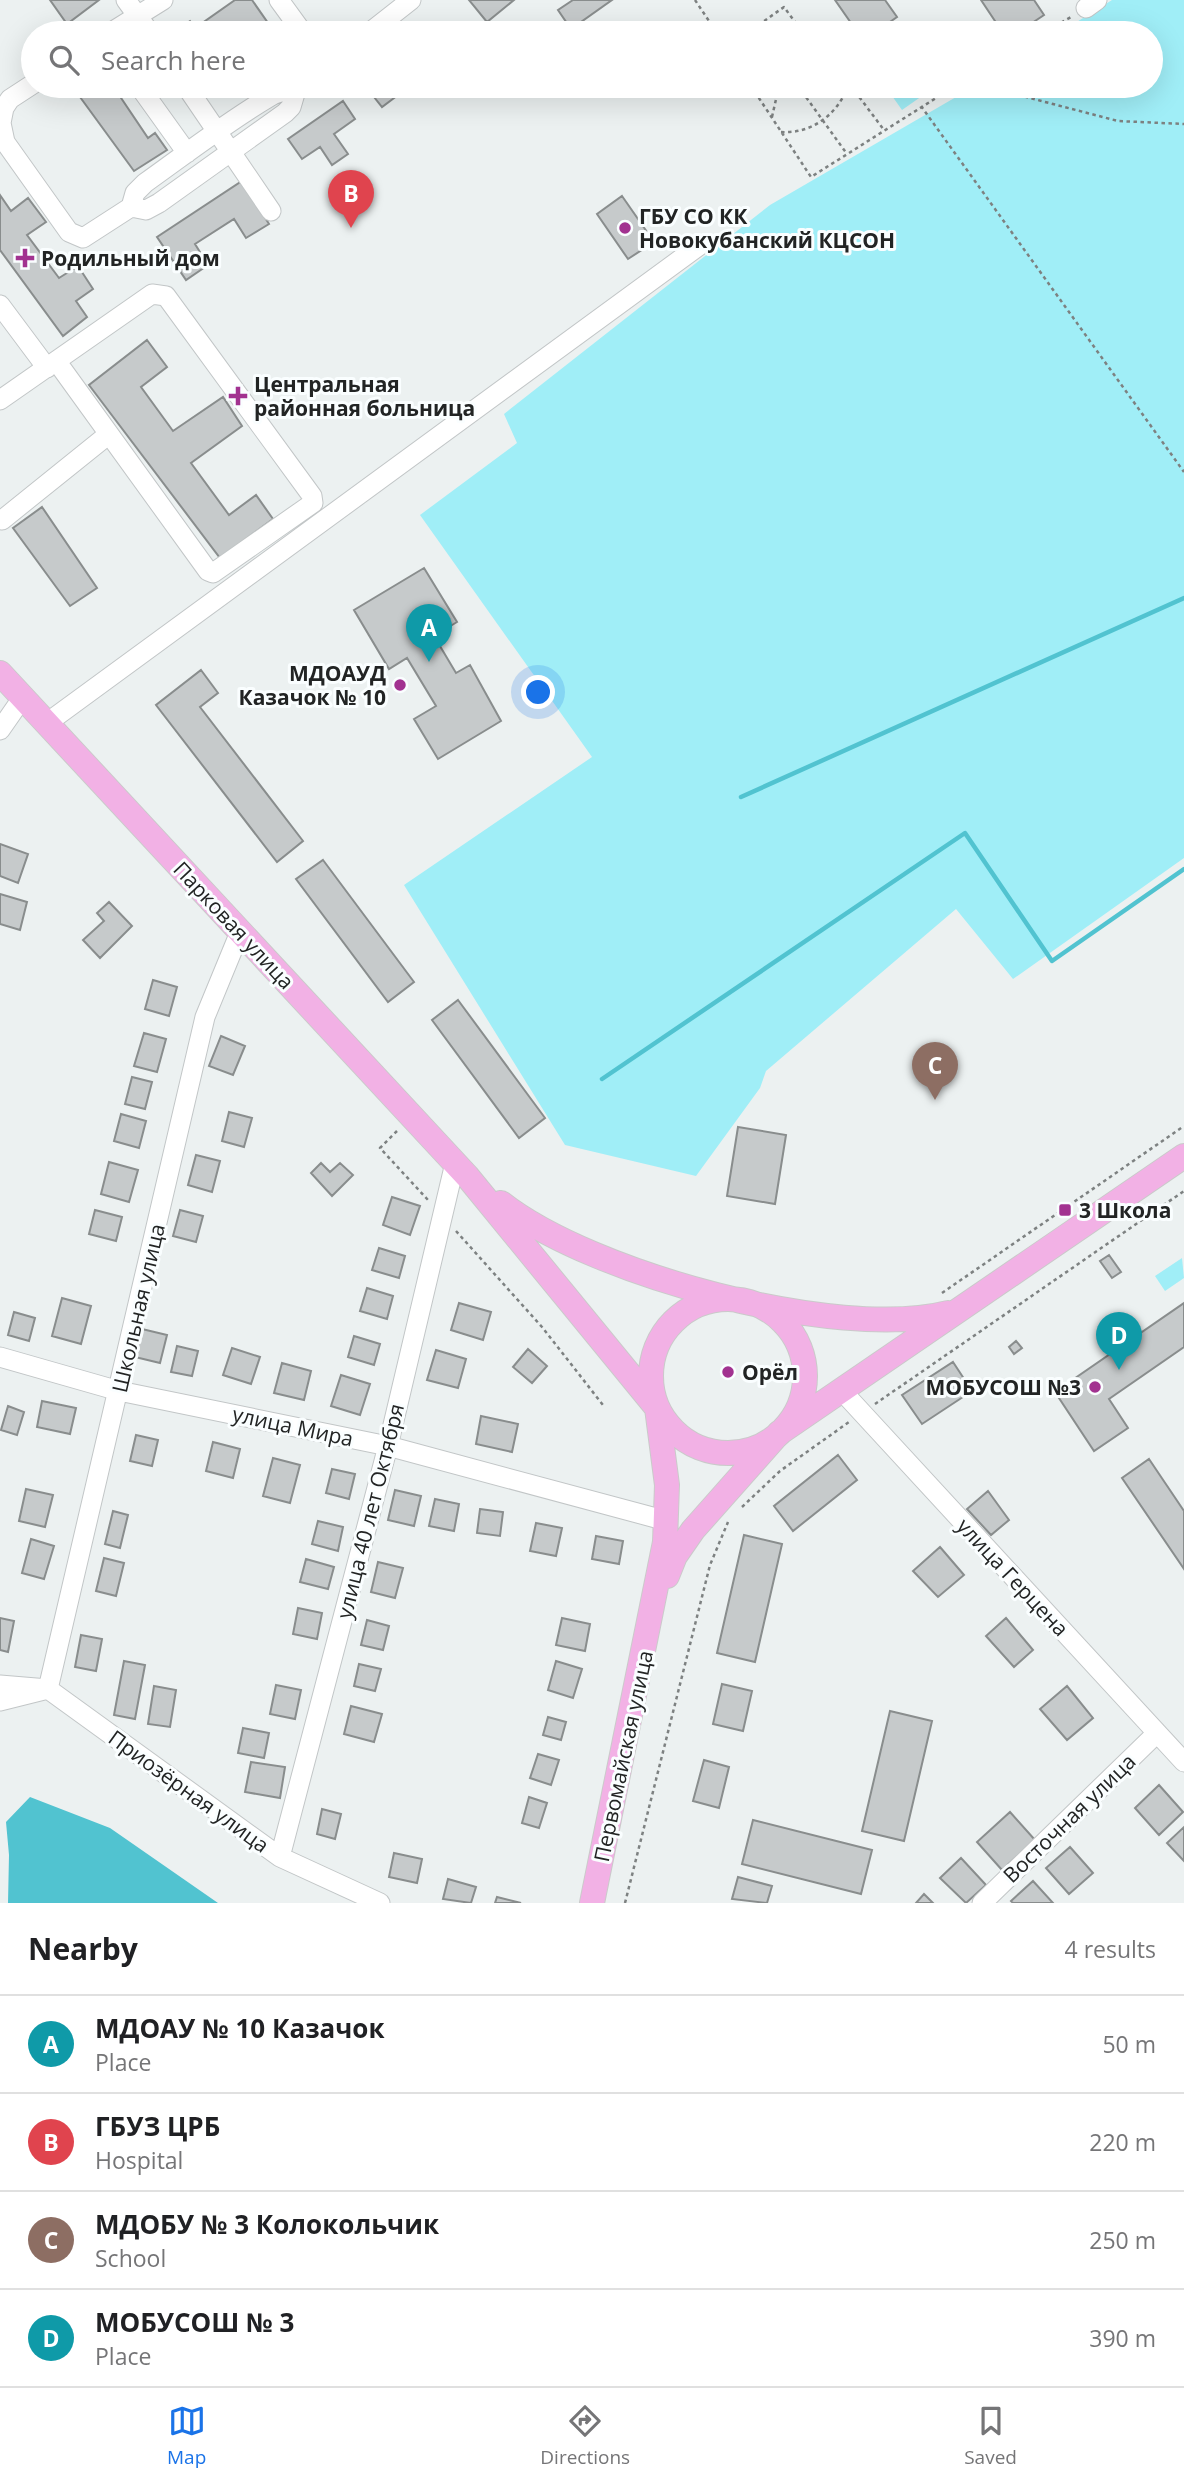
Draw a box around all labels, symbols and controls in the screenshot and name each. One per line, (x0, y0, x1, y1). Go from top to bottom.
search box (21, 21, 1163, 98)
icon: search (45, 41, 83, 79)
text: Search here (101, 42, 246, 78)
pin: B (328, 170, 374, 228)
place label: ГБУ СО КК Новокубанский КЦСОН (639, 202, 895, 254)
marker: ГБУ СО КК Новокубанский КЦСОН (617, 220, 633, 236)
place label: Родильный дом (41, 244, 220, 272)
marker: Родильный дом (15, 248, 35, 268)
place label: Центральная районная больница (254, 370, 475, 422)
marker: Центральная районная больница (228, 386, 248, 406)
pin: A (406, 604, 452, 662)
place label: МДОАУД Казачок № 10 (239, 659, 386, 711)
your location (521, 675, 555, 709)
marker: МДОАУД Казачок № 10 (392, 677, 408, 693)
street label: Парковая улица (168, 855, 300, 995)
pin: C (912, 1042, 958, 1100)
place label: 3 Школа (1079, 1196, 1171, 1224)
marker: 3 Школа (1057, 1202, 1073, 1218)
street label: Школьная улица (105, 1221, 171, 1395)
pin: D (1096, 1312, 1142, 1370)
place label: Орёл (742, 1358, 798, 1386)
marker: Орёл (720, 1364, 736, 1380)
place label: МОБУСОШ №3 (925, 1373, 1081, 1401)
marker: МОБУСОШ №3 (1087, 1379, 1103, 1395)
street label: улица Мира (230, 1400, 356, 1452)
street label: улица 40 лет Октября (330, 1401, 410, 1621)
street label: улица Герцена (951, 1512, 1075, 1642)
street label: Первомайская улица (587, 1648, 659, 1864)
street label: Приозёрная улица (103, 1723, 275, 1859)
street label: Восточная улица (997, 1747, 1141, 1889)
text: Nearby (28, 1928, 138, 1969)
text: 4 results (1065, 1933, 1156, 1965)
text: МДОАУ № 10 Казачок (95, 2010, 385, 2046)
text: A (43, 2028, 59, 2060)
text: 50 m (1102, 2028, 1156, 2060)
text: Place (95, 2046, 151, 2078)
text: ГБУЗ ЦРБ (95, 2108, 220, 2144)
text: B (43, 2126, 59, 2158)
text: 220 m (1089, 2126, 1156, 2158)
text: Hospital (95, 2144, 183, 2176)
text: МДОБУ № 3 Колокольчик (95, 2206, 439, 2242)
text: C (44, 2224, 58, 2256)
text: 250 m (1089, 2224, 1156, 2256)
text: School (95, 2242, 166, 2274)
text: МОБУСОШ № 3 (95, 2304, 294, 2340)
text: D (42, 2322, 60, 2354)
text: 390 m (1089, 2322, 1156, 2354)
text: Place (95, 2340, 151, 2372)
tab: Map (167, 2402, 206, 2470)
tab: Directions (540, 2402, 630, 2470)
tab: Saved (964, 2402, 1017, 2470)

